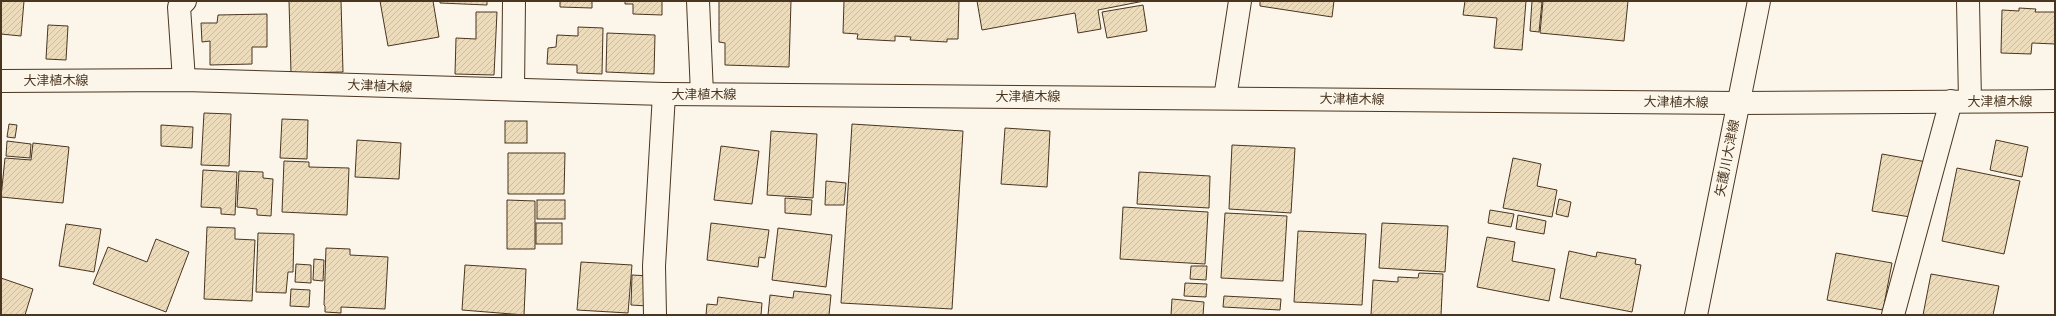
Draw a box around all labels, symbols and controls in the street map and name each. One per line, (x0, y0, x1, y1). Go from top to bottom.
street label: 大津植木線 (23, 72, 89, 89)
street label: 大津植木線 (347, 76, 413, 96)
street label: 大津植木線 (671, 86, 737, 103)
street label: 大津植木線 (995, 88, 1061, 105)
street label: 大津植木線 (1319, 90, 1385, 108)
street label: 大津植木線 (1643, 93, 1709, 111)
street label: 大津植木線 (1967, 93, 2033, 110)
street label: 矢護川大津線 (1711, 118, 1743, 198)

